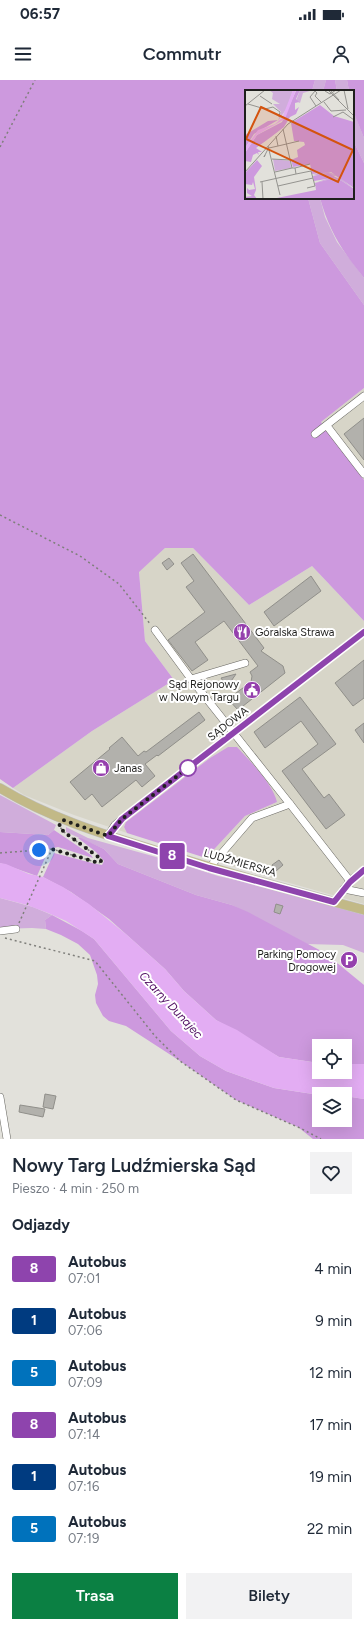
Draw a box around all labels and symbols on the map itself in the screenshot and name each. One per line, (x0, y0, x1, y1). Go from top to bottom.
inset map (245, 90, 354, 199)
restaurant icon: Góralska Strawa (232, 622, 252, 642)
place label: Góralska Strawa (255, 626, 334, 639)
place label: Sąd Rejonowy w Nowym Targu (159, 678, 239, 704)
public building icon: Sąd Rejonowy w Nowym Targu (242, 680, 262, 700)
street label: SĄDOWA (205, 704, 251, 744)
shop icon: Janas (91, 758, 111, 778)
unlabelled marker (179, 759, 197, 777)
place label: Janas (114, 762, 142, 775)
your location (29, 840, 49, 860)
line badge: 8 (159, 843, 185, 869)
street label: LUDŹMIERSKA (202, 845, 279, 880)
place label: Parking Pomocy Drogowej (257, 948, 336, 974)
parking icon: Parking Pomocy Drogowej (339, 950, 359, 970)
water label: Czarny Dunajec (136, 969, 206, 1042)

